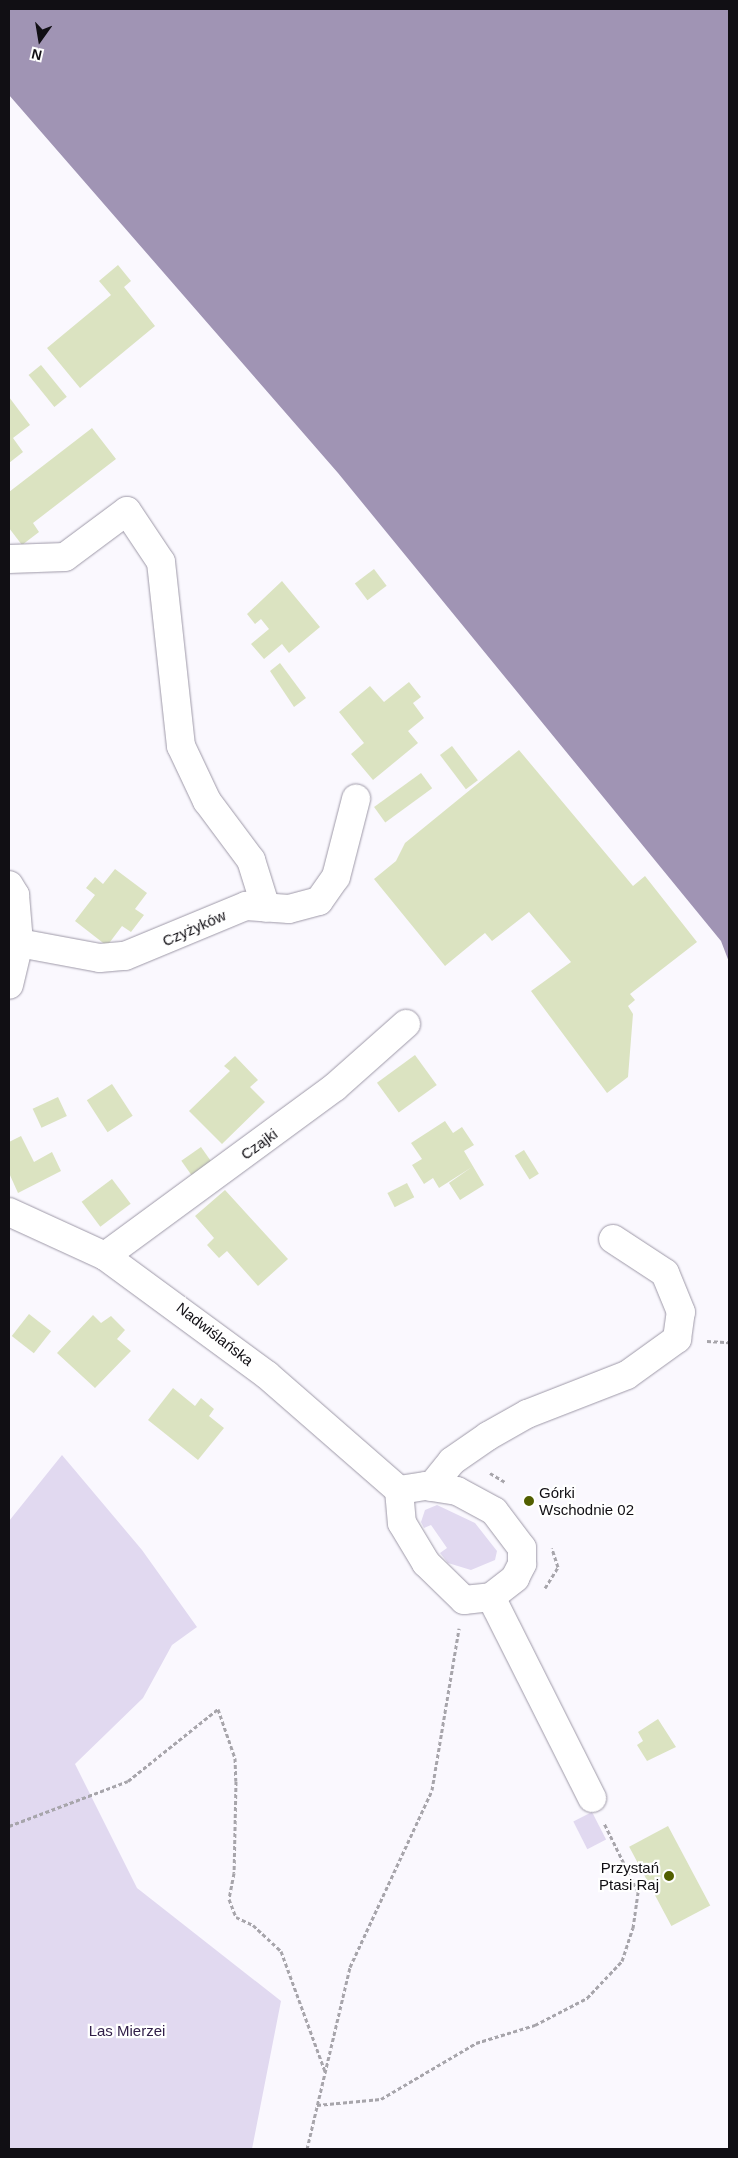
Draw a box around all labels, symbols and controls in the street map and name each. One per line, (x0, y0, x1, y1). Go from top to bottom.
north arrow (15, 15, 65, 65)
text: N (30, 46, 43, 64)
street label: Czyżyków (160, 906, 228, 950)
street label: Czajki (237, 1125, 281, 1163)
street label: Nadwiślańska (173, 1298, 257, 1370)
place label: Górki Wschodnie 02 (539, 1483, 634, 1518)
marker: Górki Wschodnie 02 (523, 1495, 535, 1507)
place label: Przystań Ptasi Raj (599, 1858, 659, 1893)
marker: Przystań Ptasi Raj (663, 1870, 675, 1882)
park label: Las Mierzei (89, 2022, 165, 2040)

